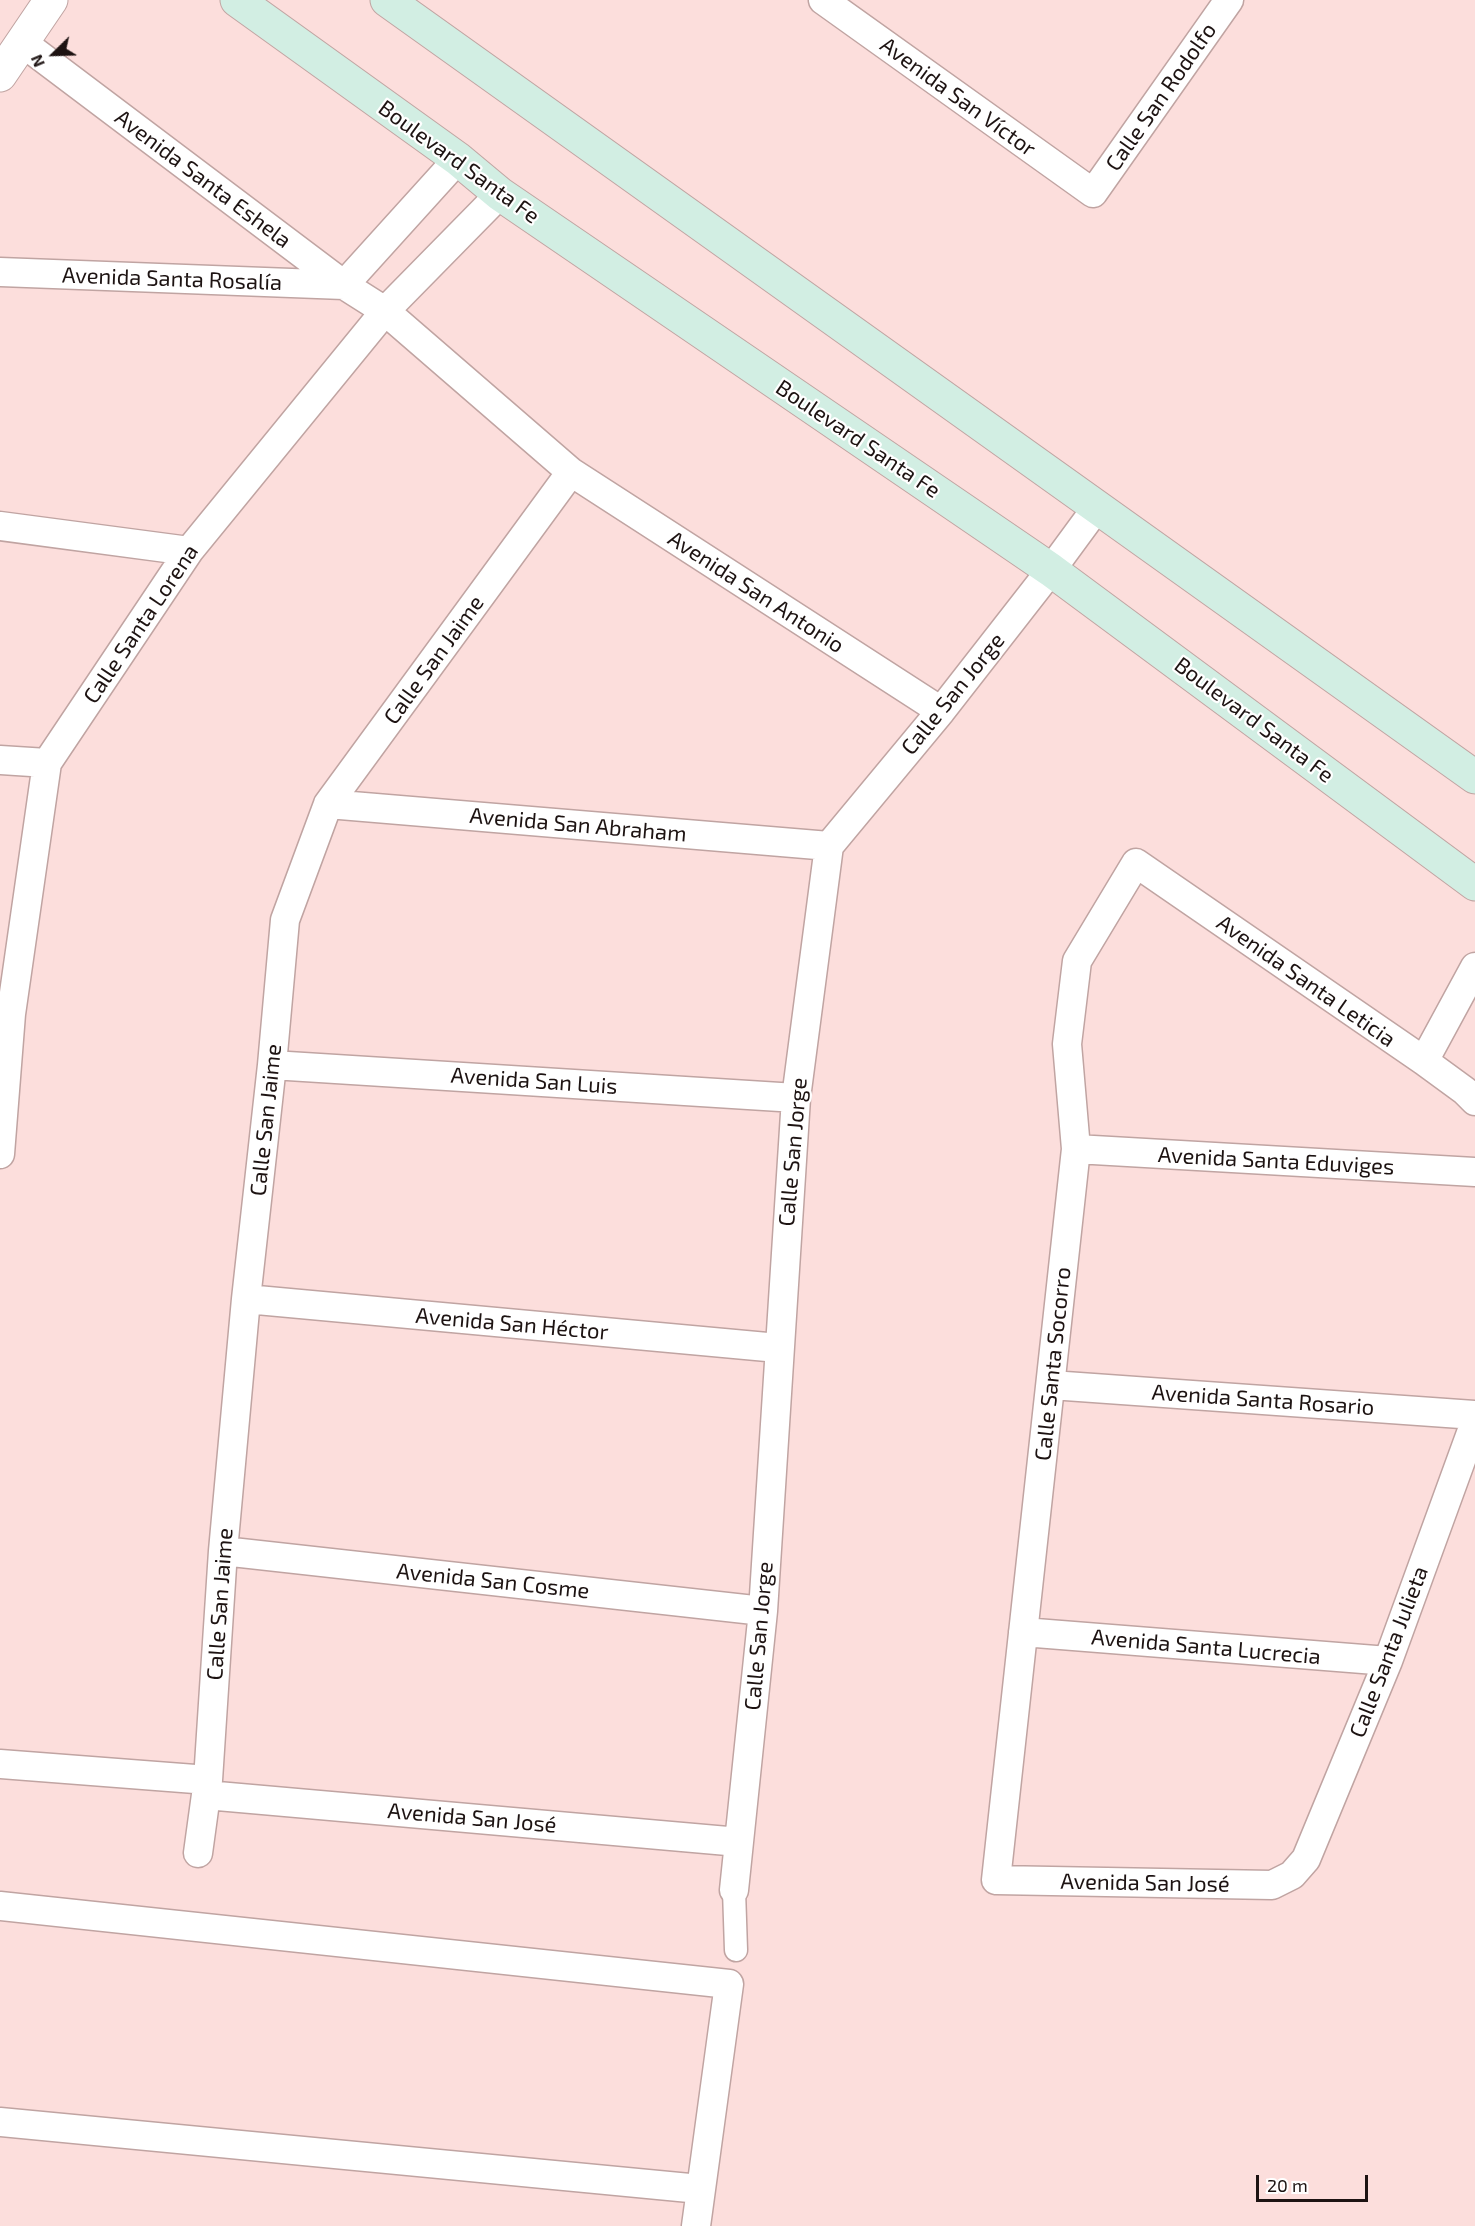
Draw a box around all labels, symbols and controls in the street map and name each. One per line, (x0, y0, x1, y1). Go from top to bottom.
street label: Calle San Rodolfo (1100, 18, 1222, 176)
north arrow (24, 24, 84, 84)
street label: Avenida San Víctor (875, 32, 1041, 162)
text: N (26, 52, 48, 70)
street label: Boulevard Santa Fe (373, 95, 545, 229)
street label: Avenida Santa Eshela (110, 104, 296, 254)
street label: Avenida Santa Rosalía (61, 262, 283, 296)
street label: Boulevard Santa Fe (771, 374, 945, 504)
street label: Avenida San Antonio (663, 525, 849, 659)
street label: Calle Santa Lorena (78, 540, 204, 708)
street label: Calle San Jaime (378, 591, 490, 729)
street label: Calle San Jorge (896, 628, 1010, 760)
street label: Boulevard Santa Fe (1169, 652, 1339, 788)
street label: Avenida San Abraham (468, 802, 688, 848)
street label: Avenida Santa Leticia (1212, 909, 1400, 1053)
street label: Calle San Jaime (245, 1043, 287, 1197)
street label: Avenida San Luis (450, 1062, 618, 1100)
street label: Calle San Jorge (773, 1077, 813, 1227)
street label: Avenida Santa Eduviges (1157, 1142, 1395, 1180)
street label: Calle Santa Socorro (1030, 1266, 1076, 1462)
street label: Avenida San Héctor (414, 1302, 610, 1346)
street label: Avenida Santa Rosario (1151, 1379, 1375, 1421)
street label: Calle San Jaime (202, 1527, 238, 1681)
street label: Avenida San Cosme (395, 1558, 591, 1604)
street label: Calle San Jorge (739, 1561, 779, 1711)
street label: Calle Santa Julieta (1344, 1563, 1434, 1741)
street label: Avenida Santa Lucrecia (1090, 1624, 1322, 1670)
street label: Avenida San José (386, 1797, 558, 1839)
street label: Avenida San José (1060, 1868, 1230, 1898)
scale bar (1259, 2163, 1372, 2201)
text: 20 m (1267, 2174, 1308, 2196)

